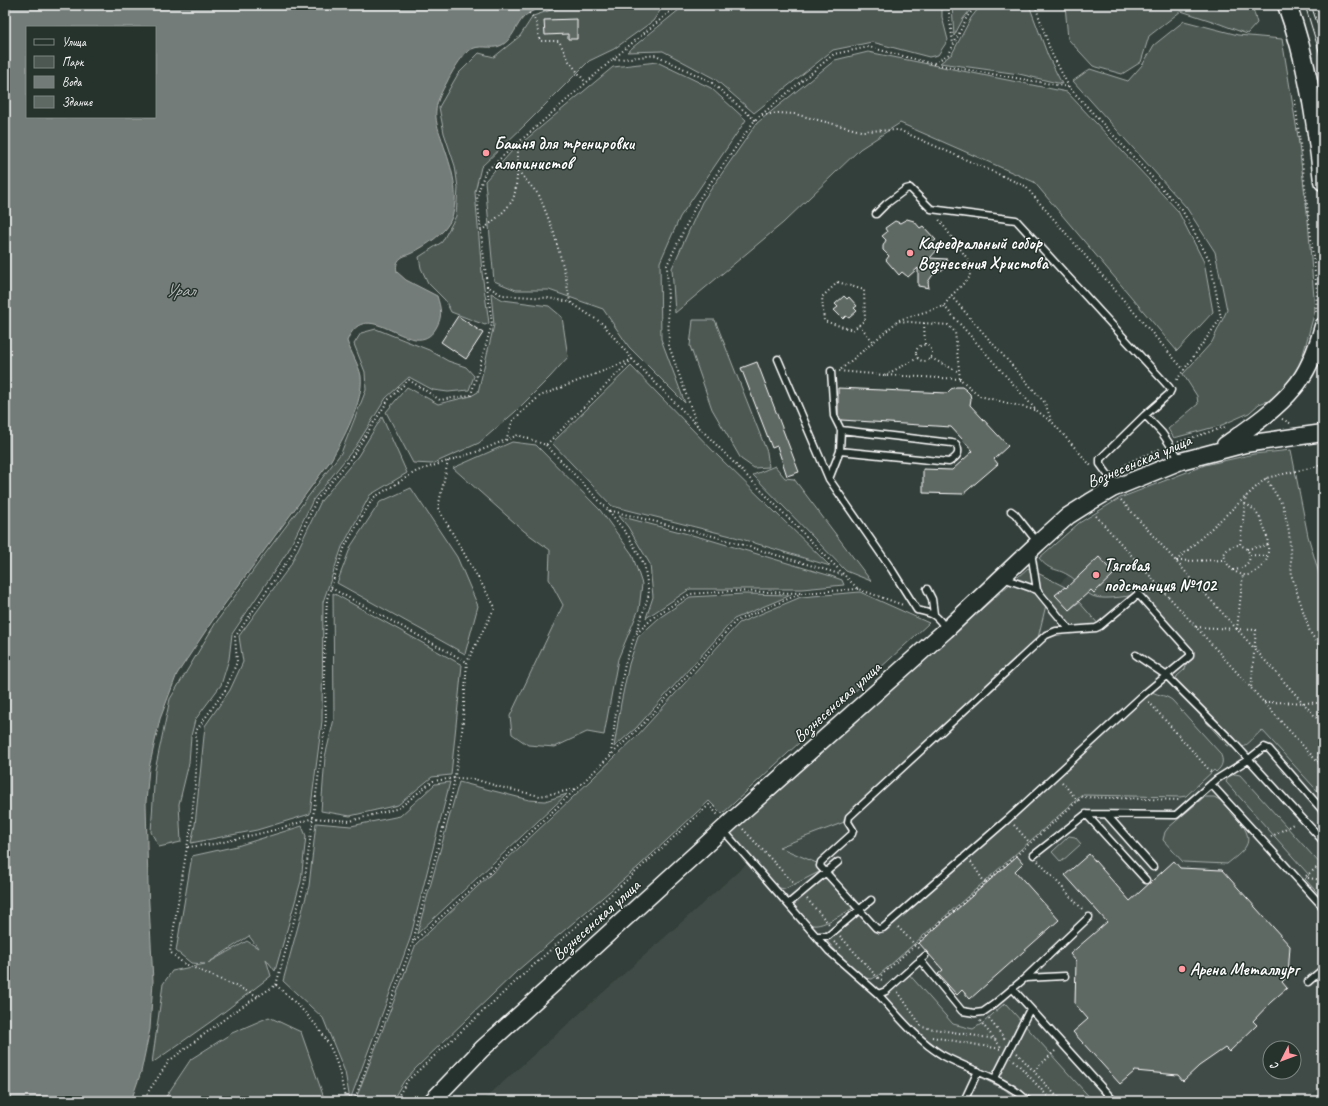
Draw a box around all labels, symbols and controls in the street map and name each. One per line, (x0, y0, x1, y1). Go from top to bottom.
legend (26, 26, 156, 118)
text: Улица (62, 34, 87, 50)
text: Парк (62, 54, 85, 70)
text: Вода (62, 74, 83, 90)
text: Здание (62, 94, 93, 110)
place label: Башня для тренировки альпинистов (494, 133, 636, 174)
marker: Башня для тренировки альпинистов (481, 148, 491, 158)
place label: Кафедральный собор Вознесения Христова (918, 233, 1049, 275)
marker: Кафедральный собор Вознесения Христова (905, 248, 915, 258)
water label: Урал (165, 279, 197, 301)
street label: Вознесенская улица (1084, 429, 1196, 493)
place label: Тяговая подстанция №102 (1104, 555, 1218, 596)
marker: Тяговая подстанция №102 (1091, 570, 1101, 580)
street label: Вознесенская улица (789, 656, 887, 748)
street label: Вознесенская улица (548, 874, 646, 966)
place label: Арена Металлург (1190, 959, 1302, 980)
marker: Арена Металлург (1177, 964, 1187, 974)
north arrow (1262, 1040, 1302, 1080)
text: С (1266, 1059, 1282, 1073)

